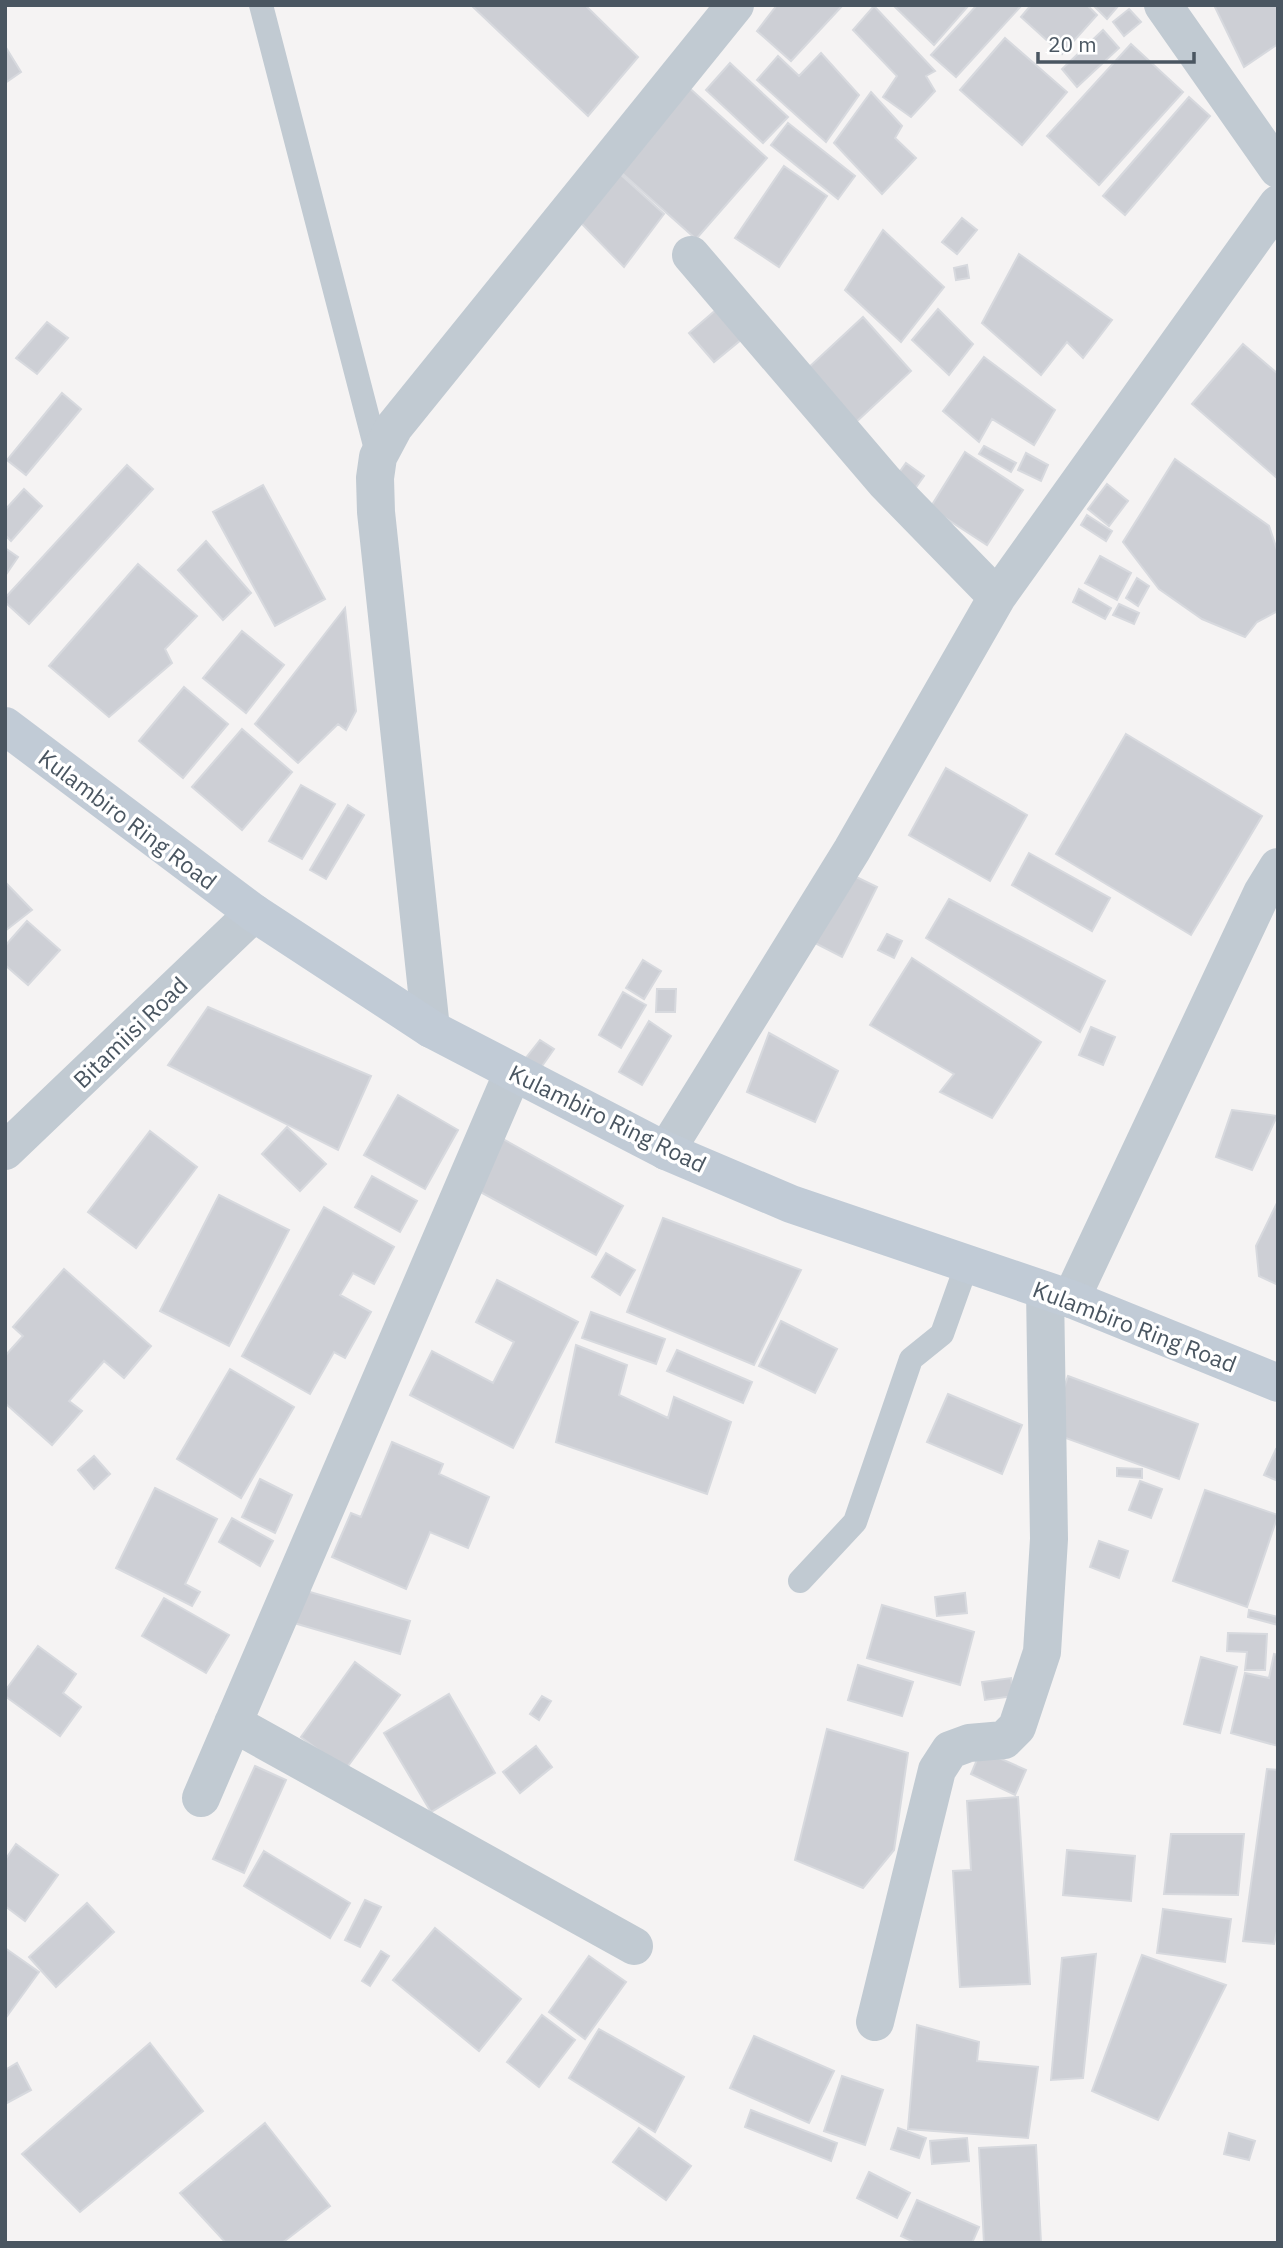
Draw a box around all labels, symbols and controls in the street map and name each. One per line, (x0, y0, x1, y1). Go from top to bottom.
scale bar (1038, 21, 1194, 65)
text: 20 m (1048, 30, 1097, 58)
street label: Kulambiro Ring Road (33, 742, 223, 896)
street label: Bitamiisi Road (66, 970, 194, 1094)
street label: Kulambiro Ring Road (504, 1057, 712, 1179)
street label: Kulambiro Ring Road (1029, 1273, 1241, 1379)

